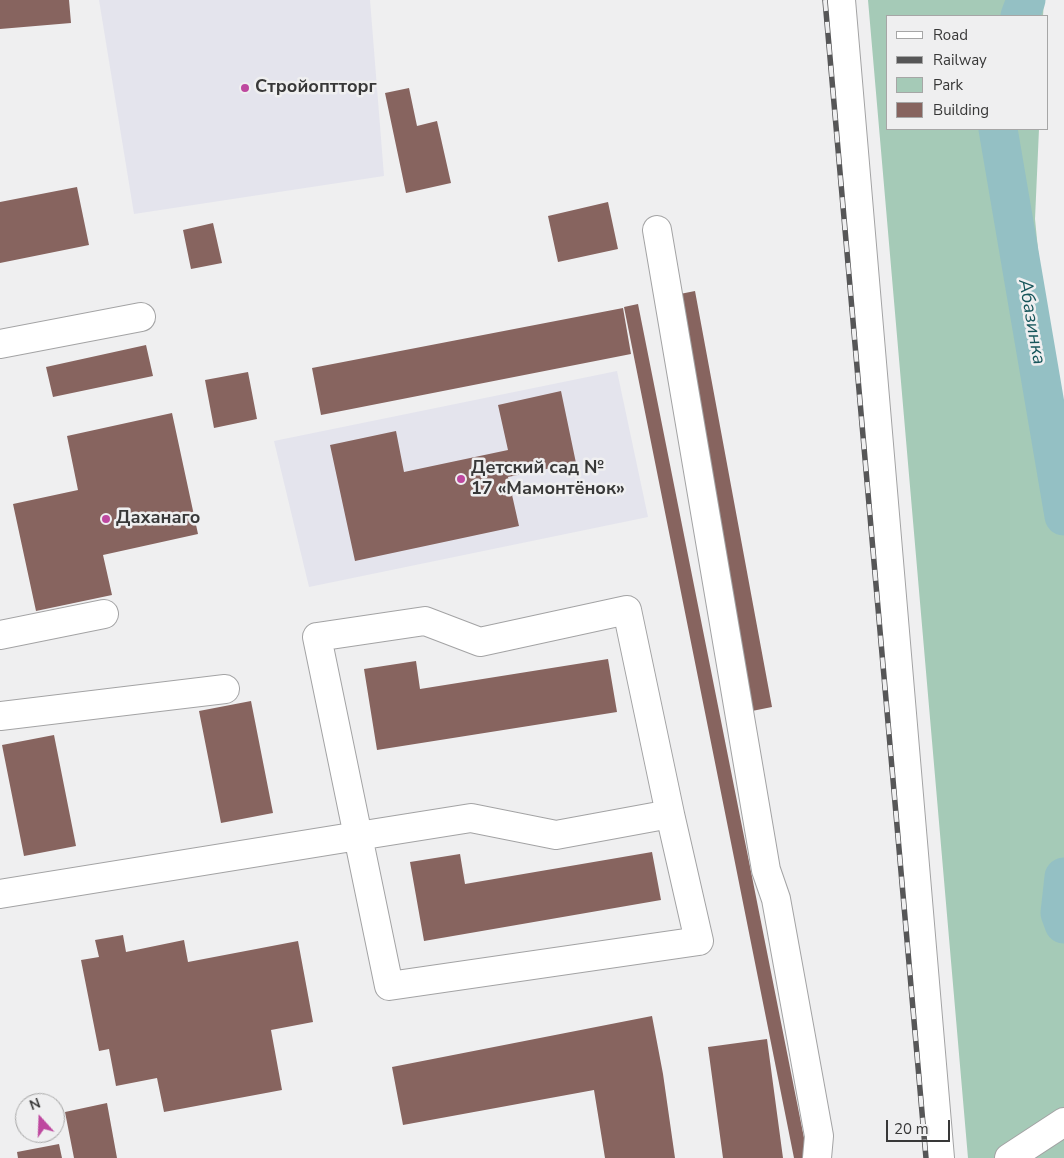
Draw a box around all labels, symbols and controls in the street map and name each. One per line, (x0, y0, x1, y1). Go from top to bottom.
legend (886, 15, 1049, 130)
text: Road (933, 25, 968, 45)
text: Railway (933, 50, 987, 70)
text: Park (933, 75, 963, 95)
place label: Стройоптторг (255, 77, 377, 99)
marker: Стройоптторг (239, 82, 251, 94)
text: Building (933, 100, 989, 120)
water label: Абазинка (1012, 277, 1050, 367)
place label: Детский сад № 17 «Мамонтёнок» (471, 458, 625, 500)
marker: Детский сад № 17 «Мамонтёнок» (455, 473, 467, 485)
place label: Даханаго (116, 508, 200, 530)
marker: Даханаго (100, 513, 112, 525)
north arrow (15, 1093, 65, 1143)
text: N (27, 1094, 43, 1115)
scale bar (889, 1110, 953, 1142)
text: 20 m (894, 1119, 929, 1139)

